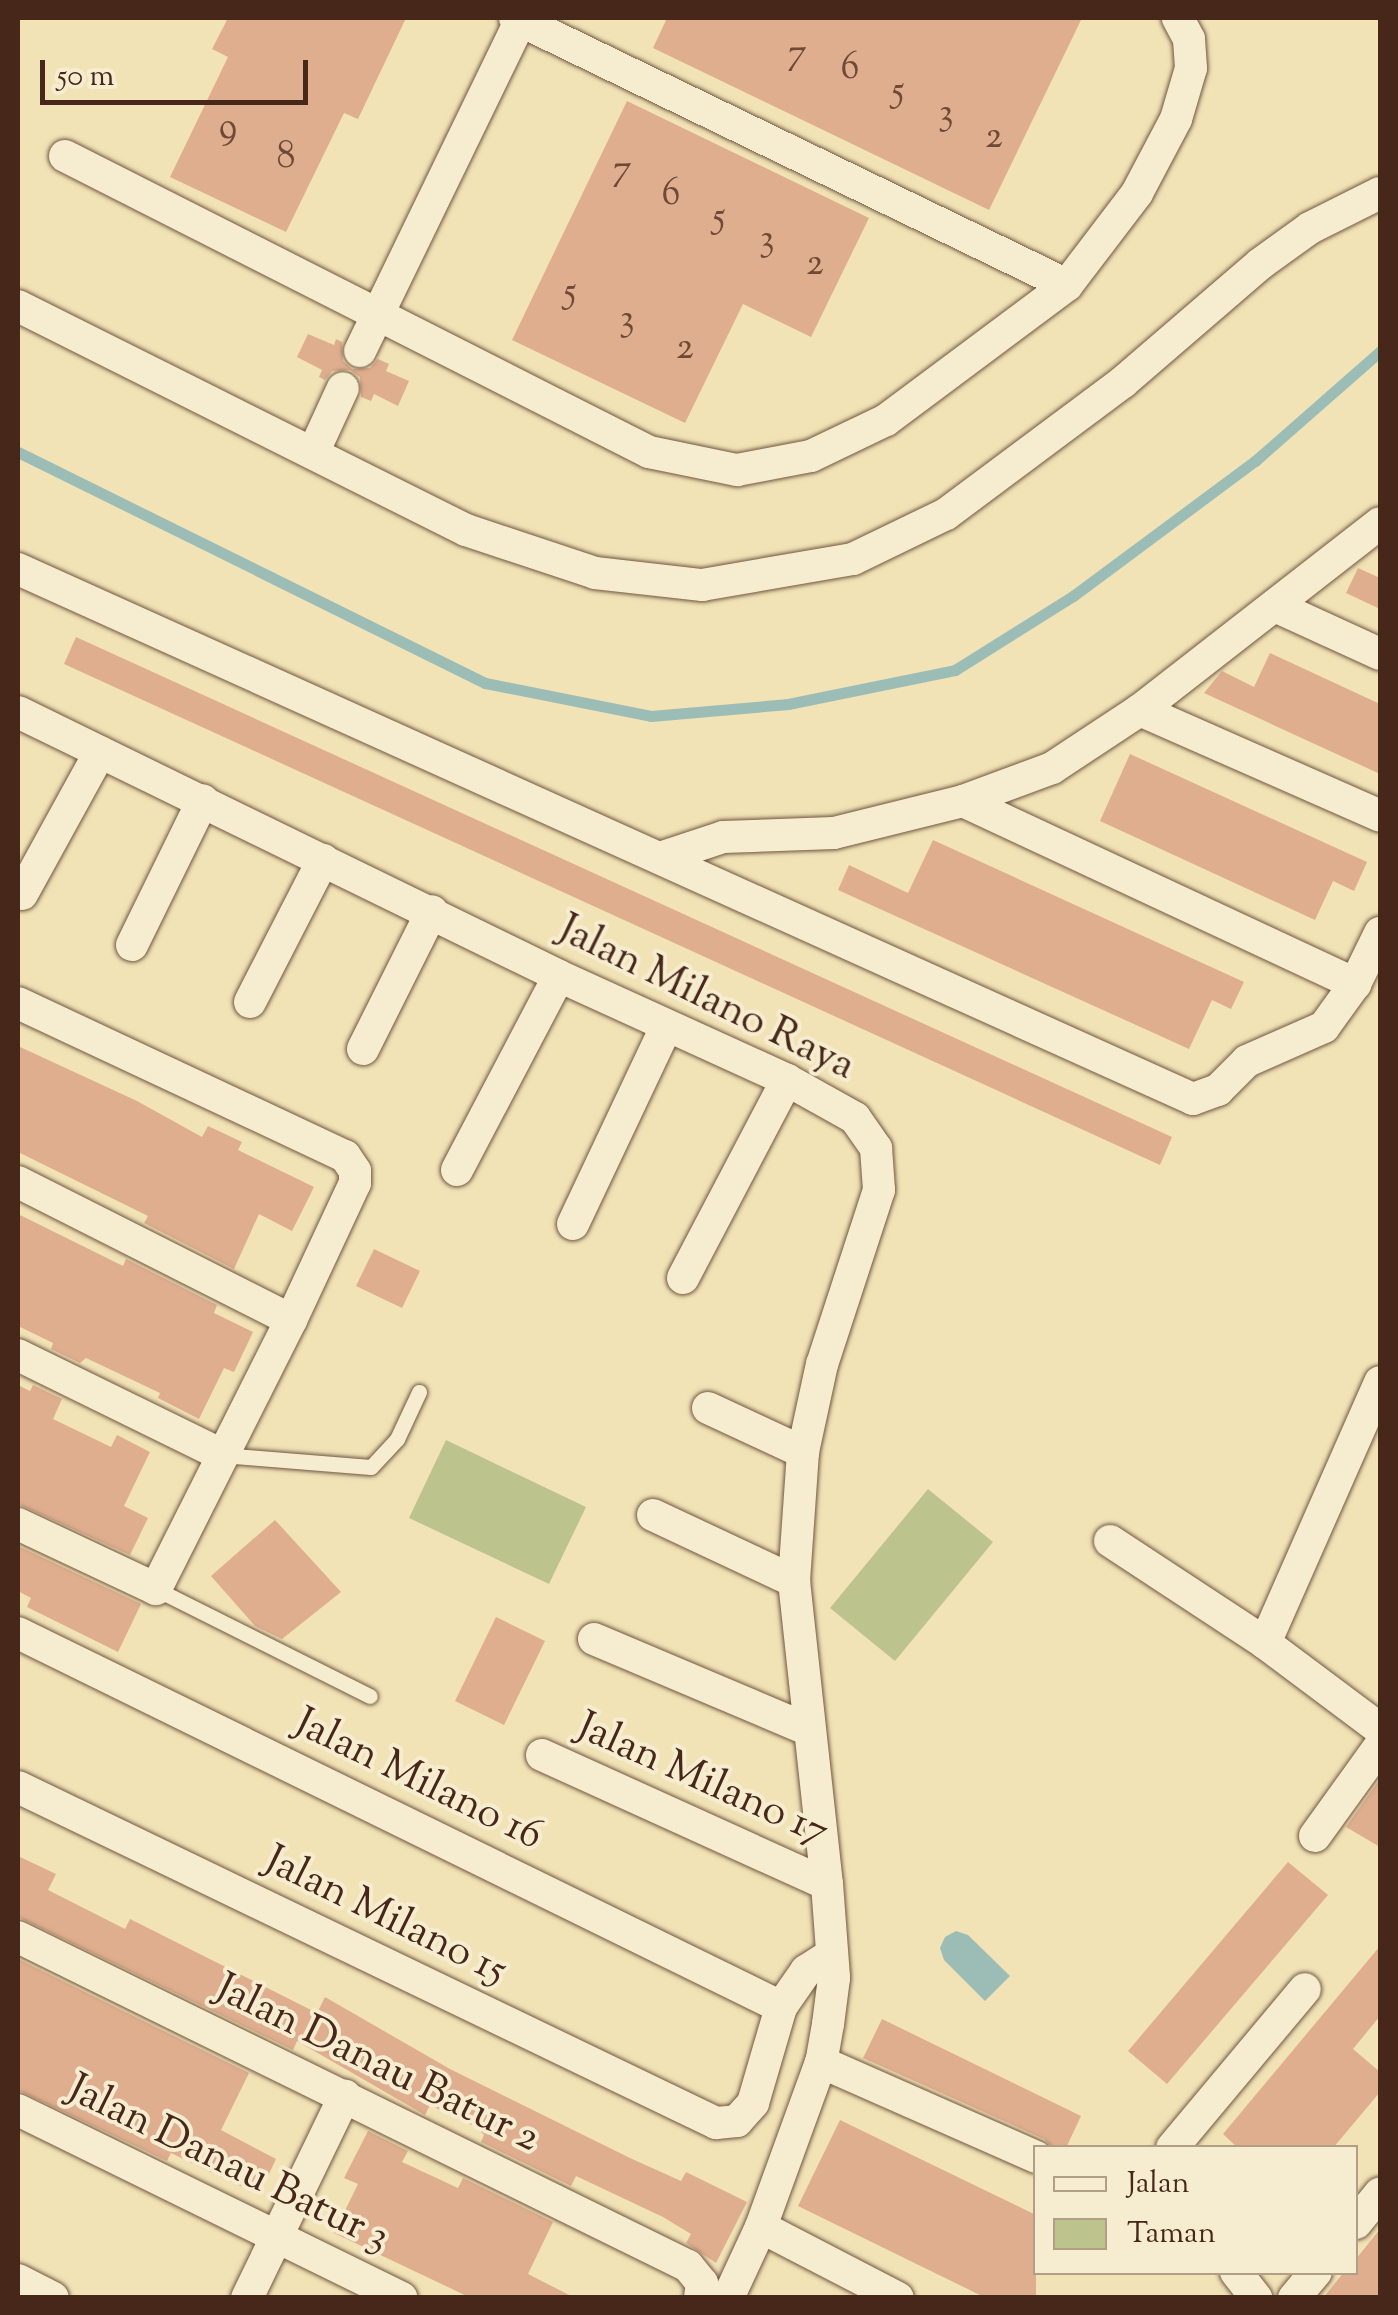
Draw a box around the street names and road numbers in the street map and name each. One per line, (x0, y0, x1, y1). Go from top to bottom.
street label: Jalan Milano Raya (550, 905, 862, 1093)
street label: Jalan Milano 16 (286, 1699, 550, 1863)
street label: Jalan Milano 17 (569, 1703, 835, 1859)
street label: Jalan Milano 15 (256, 1837, 514, 1997)
street label: Jalan Danau Batur 2 (207, 1965, 547, 2165)
street label: Jalan Danau Batur 3 (59, 2065, 397, 2265)

